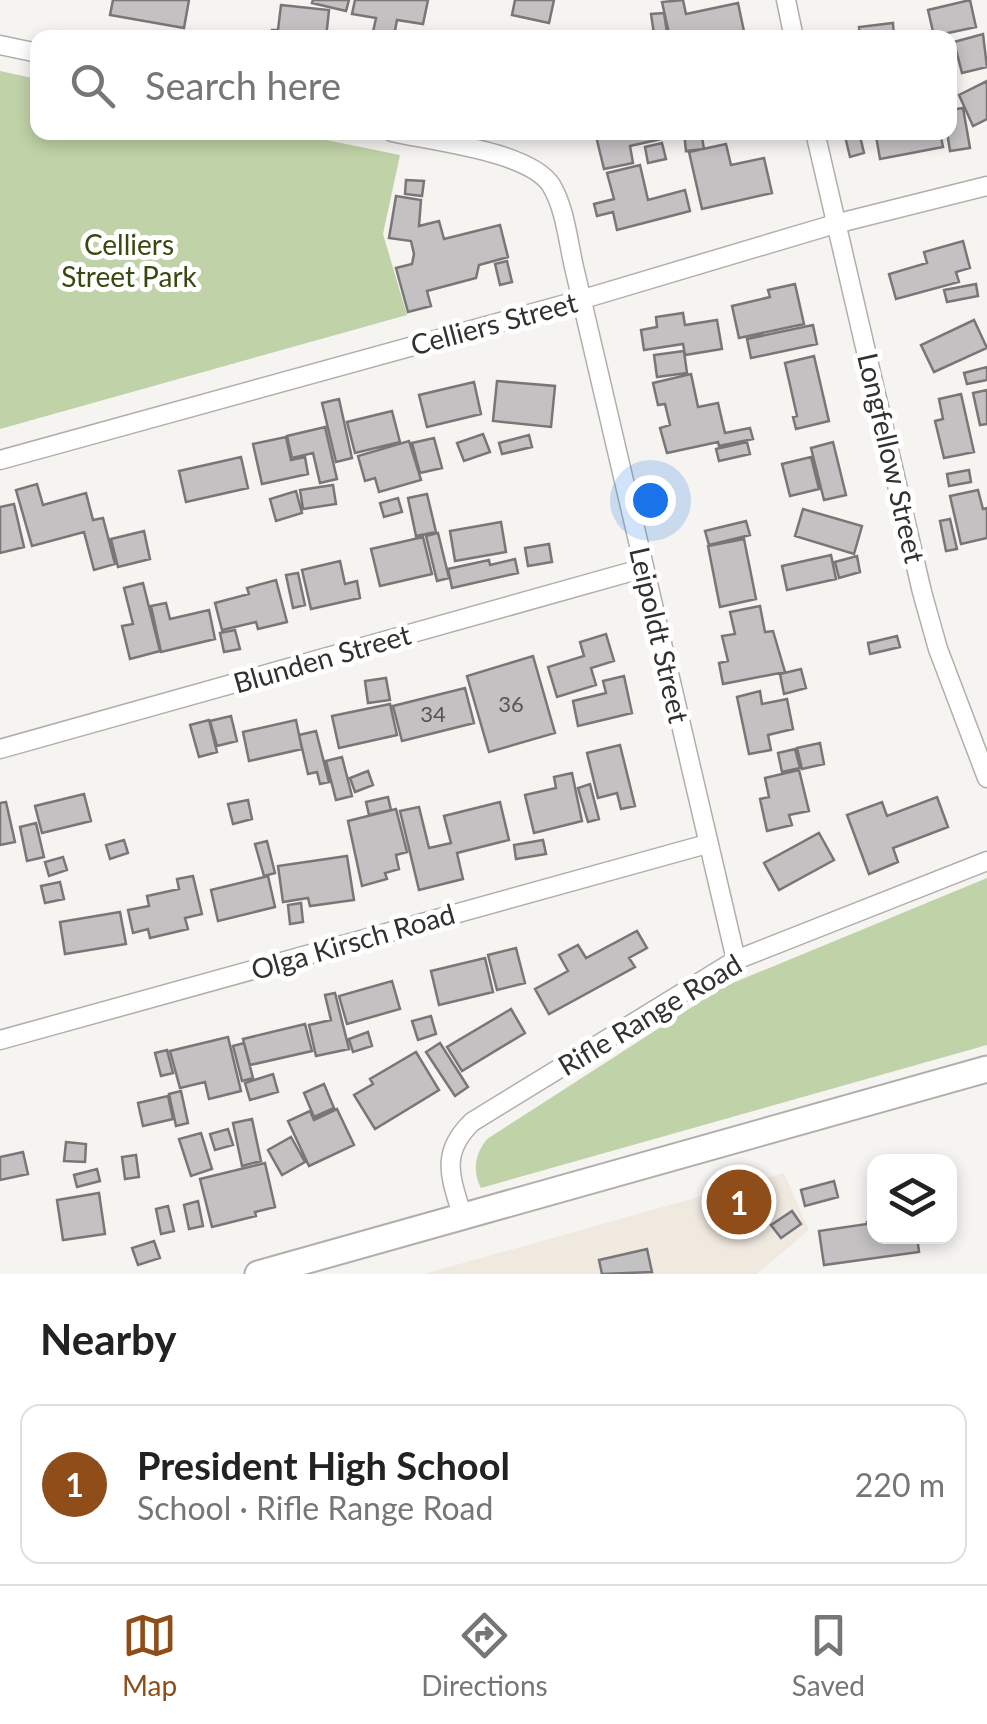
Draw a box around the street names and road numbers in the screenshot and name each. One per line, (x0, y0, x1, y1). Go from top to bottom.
street label: Celliers Street (407, 284, 581, 362)
street label: Longfellow Street (851, 349, 933, 566)
street label: Leipoldt Street (623, 543, 697, 726)
street label: Blunden Street (229, 617, 414, 700)
street label: Olga Kirsch Road (247, 896, 458, 986)
street label: Rifle Range Road (552, 946, 747, 1082)

